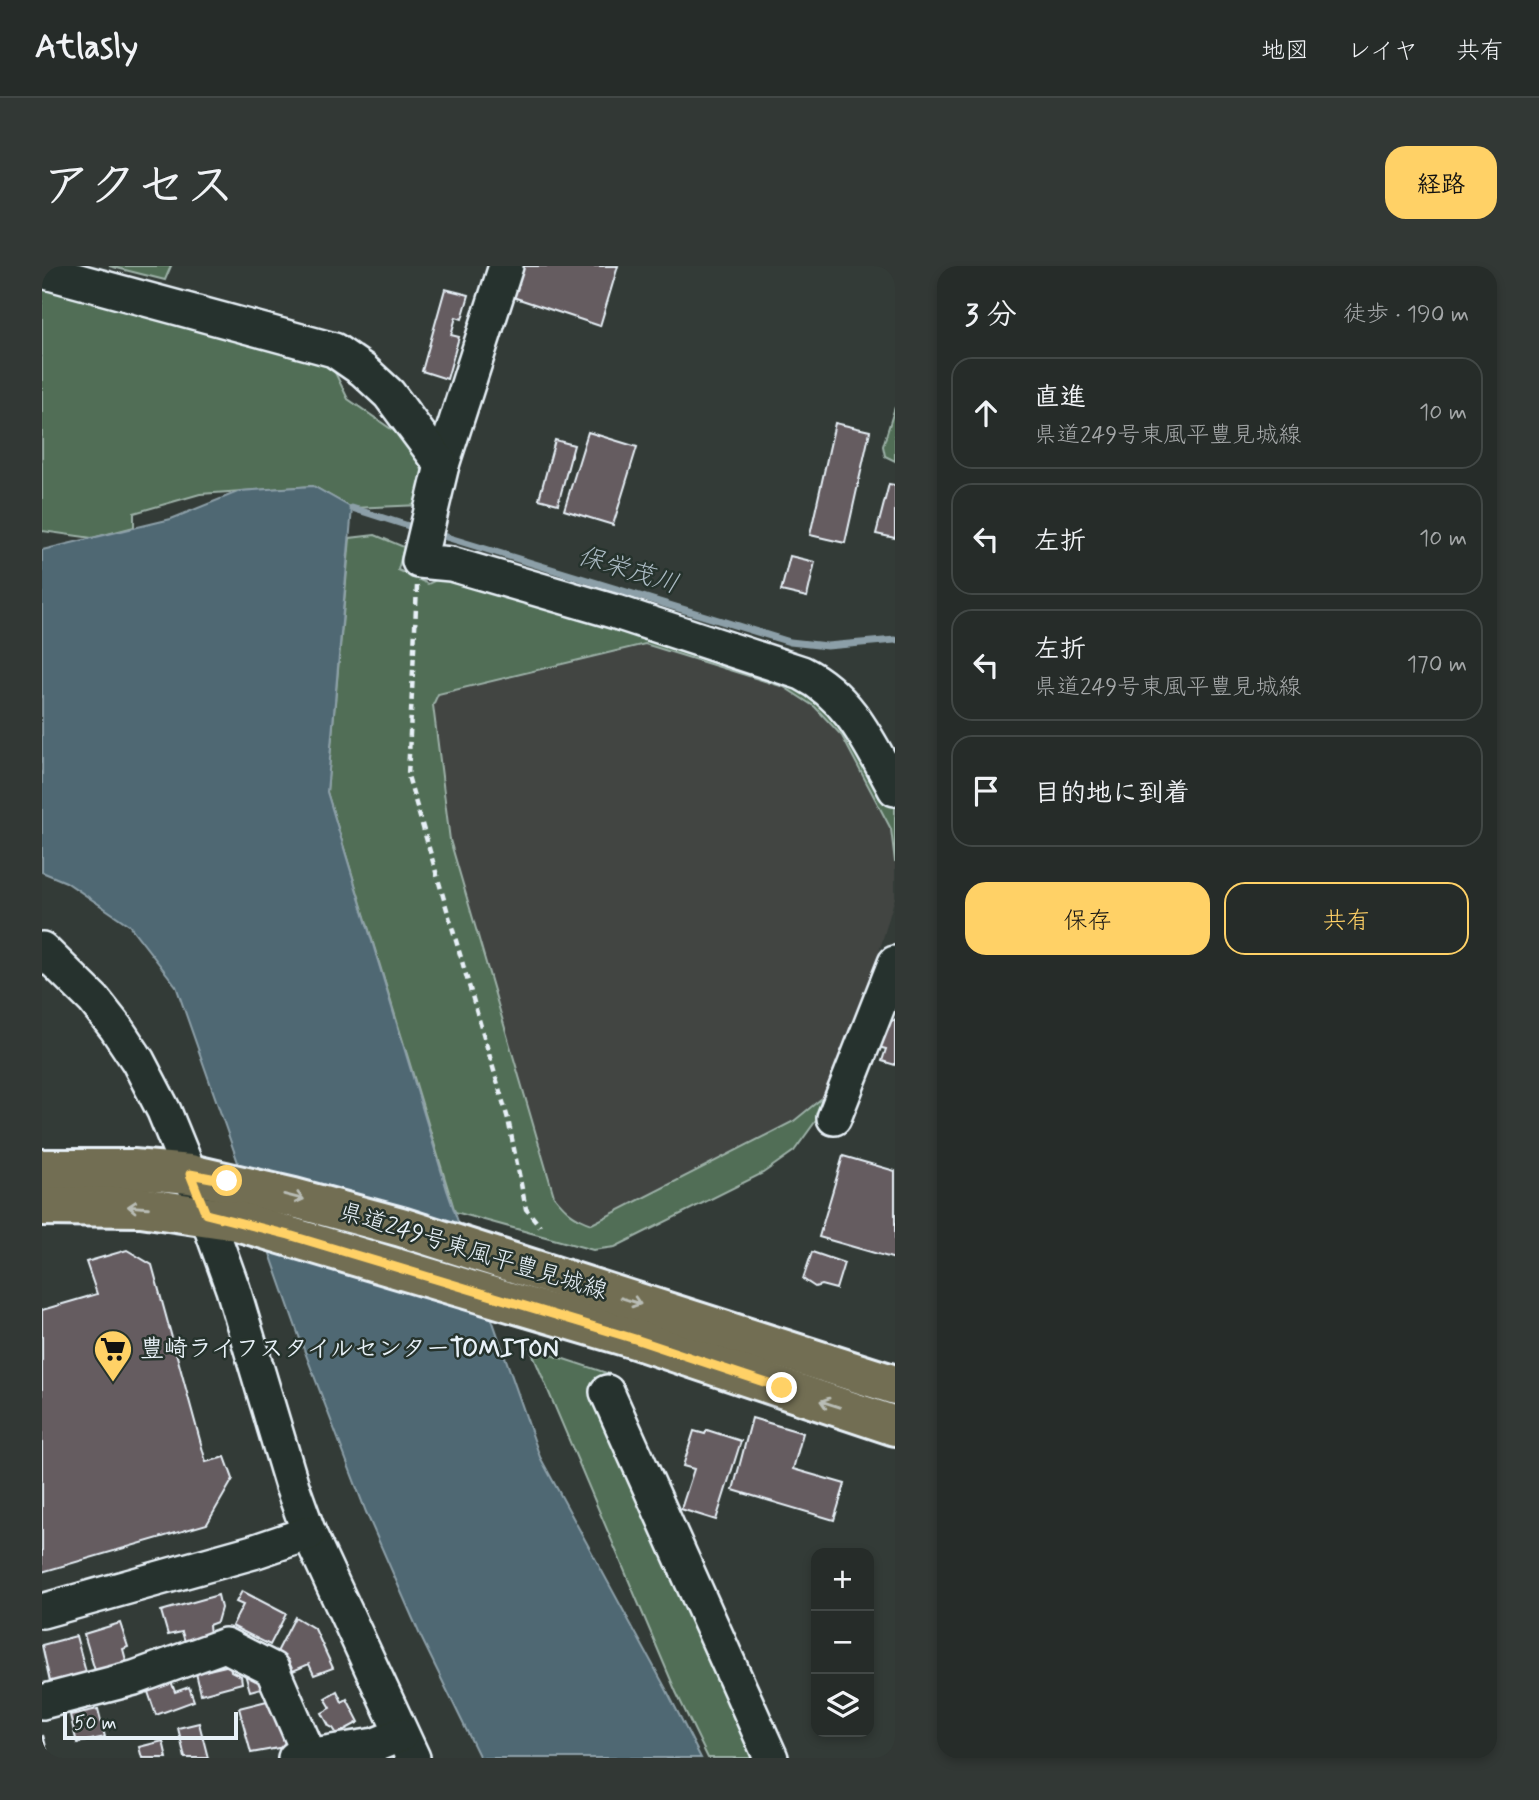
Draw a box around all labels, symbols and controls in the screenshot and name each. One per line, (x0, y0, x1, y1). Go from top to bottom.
text: Atlasly (35, 26, 138, 70)
text: 地図 (1261, 36, 1309, 67)
text: レイヤ (1347, 36, 1418, 67)
text: 共有 (1456, 36, 1504, 67)
button: 経路 (1385, 146, 1497, 219)
text: アクセス (42, 155, 235, 220)
text: 3 分 (965, 296, 1017, 335)
text: 徒歩 · 190 m (1343, 300, 1469, 330)
text: 直進 (1034, 381, 1086, 415)
icon: ahead (967, 394, 1005, 432)
text: 10 m (1419, 398, 1467, 428)
text: 県道249号東風平豊見城線 (1034, 421, 1301, 451)
icon: left (967, 520, 1005, 558)
text: 10 m (1419, 524, 1467, 554)
text: 左折 (1034, 525, 1086, 559)
water label: 保栄茂川 (573, 540, 683, 602)
text: 左折 (1034, 633, 1086, 667)
icon: left (967, 646, 1005, 684)
text: 170 m (1407, 650, 1467, 680)
text: 県道249号東風平豊見城線 (1034, 673, 1301, 703)
icon: arrive (967, 772, 1005, 810)
text: 目的地に到着 (1034, 777, 1190, 811)
button: 保存 (965, 882, 1210, 955)
button: 共有 (1224, 882, 1469, 955)
route start (211, 1165, 242, 1196)
one-way arrow (282, 1191, 305, 1205)
street label: 県道249号東風平豊見城線 (335, 1196, 611, 1308)
one-way arrow (128, 1200, 150, 1213)
one-way arrow (619, 1295, 641, 1308)
supermarket icon: 豊崎ライフスタイルセンターTOMITON (92, 1328, 134, 1383)
place label: 豊崎ライフスタイルセンターTOMITON (140, 1334, 559, 1365)
route end (766, 1372, 797, 1403)
one-way arrow (820, 1397, 842, 1410)
map controls (811, 1548, 874, 1737)
button: + (811, 1548, 874, 1611)
button: − (811, 1611, 874, 1674)
button: layers (811, 1674, 874, 1737)
scale bar (63, 1709, 238, 1741)
text: 50 m (74, 1711, 117, 1736)

